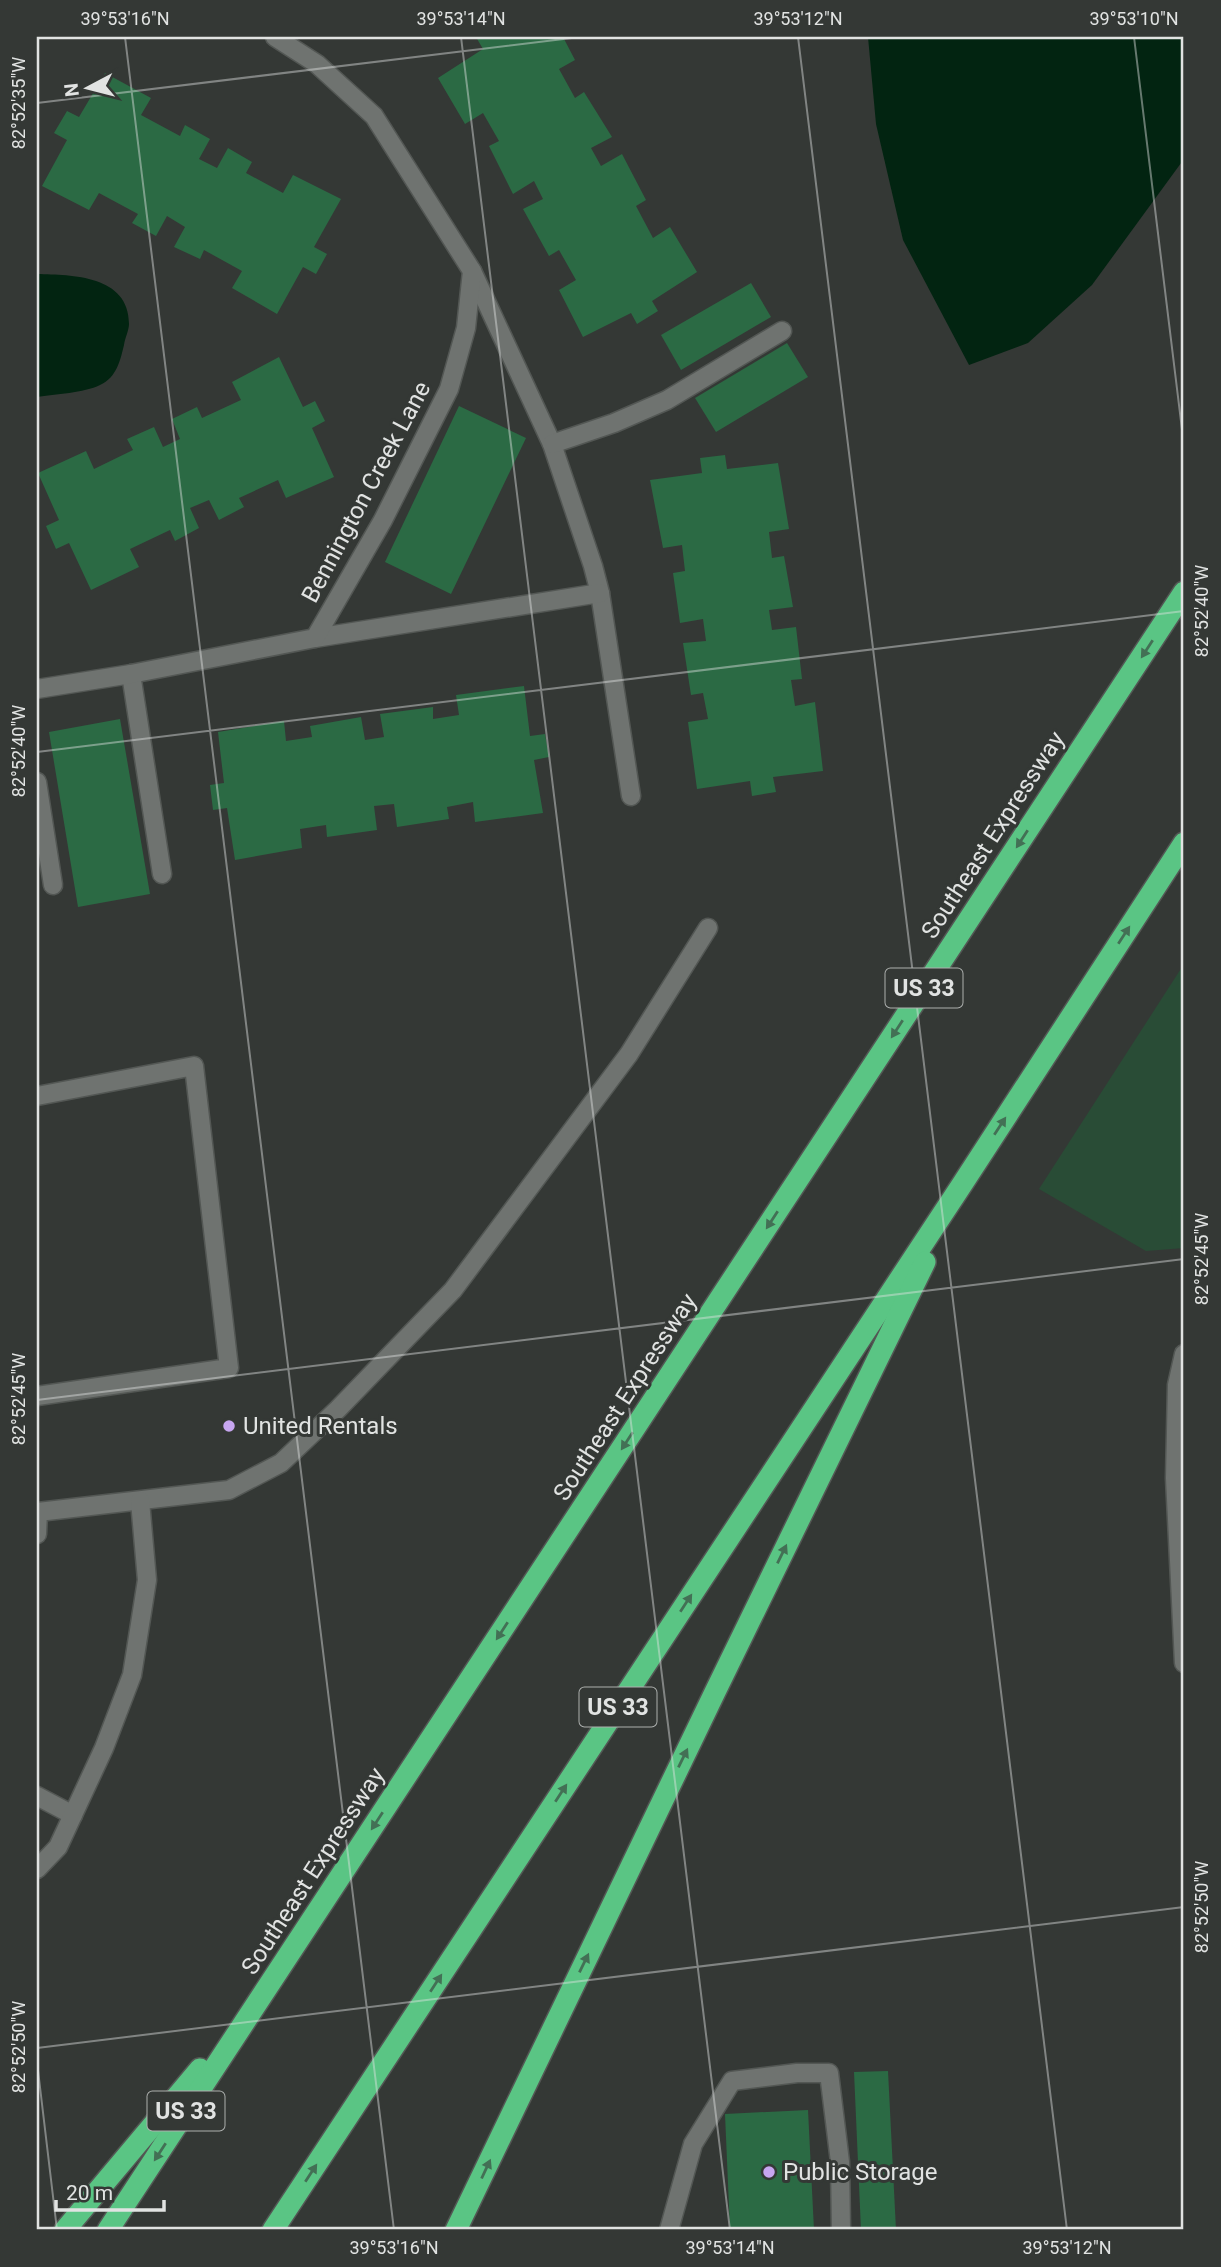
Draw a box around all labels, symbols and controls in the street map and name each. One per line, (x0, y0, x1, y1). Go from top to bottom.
text: 39°53'16"N (80, 8, 170, 29)
text: 39°53'14"N (416, 8, 506, 29)
text: 39°53'12"N (753, 8, 843, 29)
text: 39°53'10"N (1089, 8, 1179, 29)
north arrow (52, 52, 122, 122)
text: 82°52'35"W (8, 57, 29, 149)
text: N (59, 82, 84, 98)
street label: Bennington Creek Lane (296, 377, 436, 607)
text: 82°52'40"W (1191, 565, 1212, 657)
one-way arrow (1140, 639, 1153, 659)
text: 82°52'40"W (8, 705, 29, 797)
street label: Southeast Expressway (916, 726, 1071, 944)
one-way arrow (1015, 830, 1029, 848)
one-way arrow (1118, 926, 1131, 945)
road number: US 33 (886, 968, 962, 1007)
one-way arrow (891, 1020, 904, 1039)
one-way arrow (993, 1117, 1007, 1135)
one-way arrow (766, 1210, 779, 1229)
text: 82°52'45"W (1191, 1213, 1212, 1305)
street label: Southeast Expressway (548, 1288, 703, 1506)
text: 82°52'45"W (8, 1353, 29, 1445)
place label: United Rentals (243, 1412, 398, 1440)
marker: United Rentals (221, 1418, 237, 1434)
one-way arrow (620, 1432, 634, 1450)
one-way arrow (777, 1544, 788, 1564)
one-way arrow (680, 1594, 693, 1613)
one-way arrow (495, 1622, 509, 1640)
road number: US 33 (580, 1688, 656, 1726)
one-way arrow (677, 1748, 688, 1768)
street label: Southeast Expressway (236, 1762, 391, 1980)
one-way arrow (554, 1784, 567, 1803)
one-way arrow (370, 1812, 384, 1830)
text: 82°52'50"W (1191, 1861, 1212, 1953)
one-way arrow (578, 1953, 590, 1973)
one-way arrow (429, 1974, 443, 1992)
text: 82°52'50"W (8, 2001, 29, 2093)
road number: US 33 (148, 2092, 224, 2130)
one-way arrow (154, 2142, 167, 2161)
one-way arrow (480, 2158, 491, 2179)
place label: Public Storage (783, 2158, 938, 2186)
one-way arrow (304, 2163, 317, 2183)
marker: Public Storage (761, 2164, 777, 2180)
scale bar (56, 2169, 164, 2213)
text: 20 m (66, 2181, 113, 2205)
text: 39°53'16"N (349, 2237, 439, 2258)
text: 39°53'14"N (685, 2237, 775, 2258)
text: 39°53'12"N (1022, 2237, 1112, 2258)

